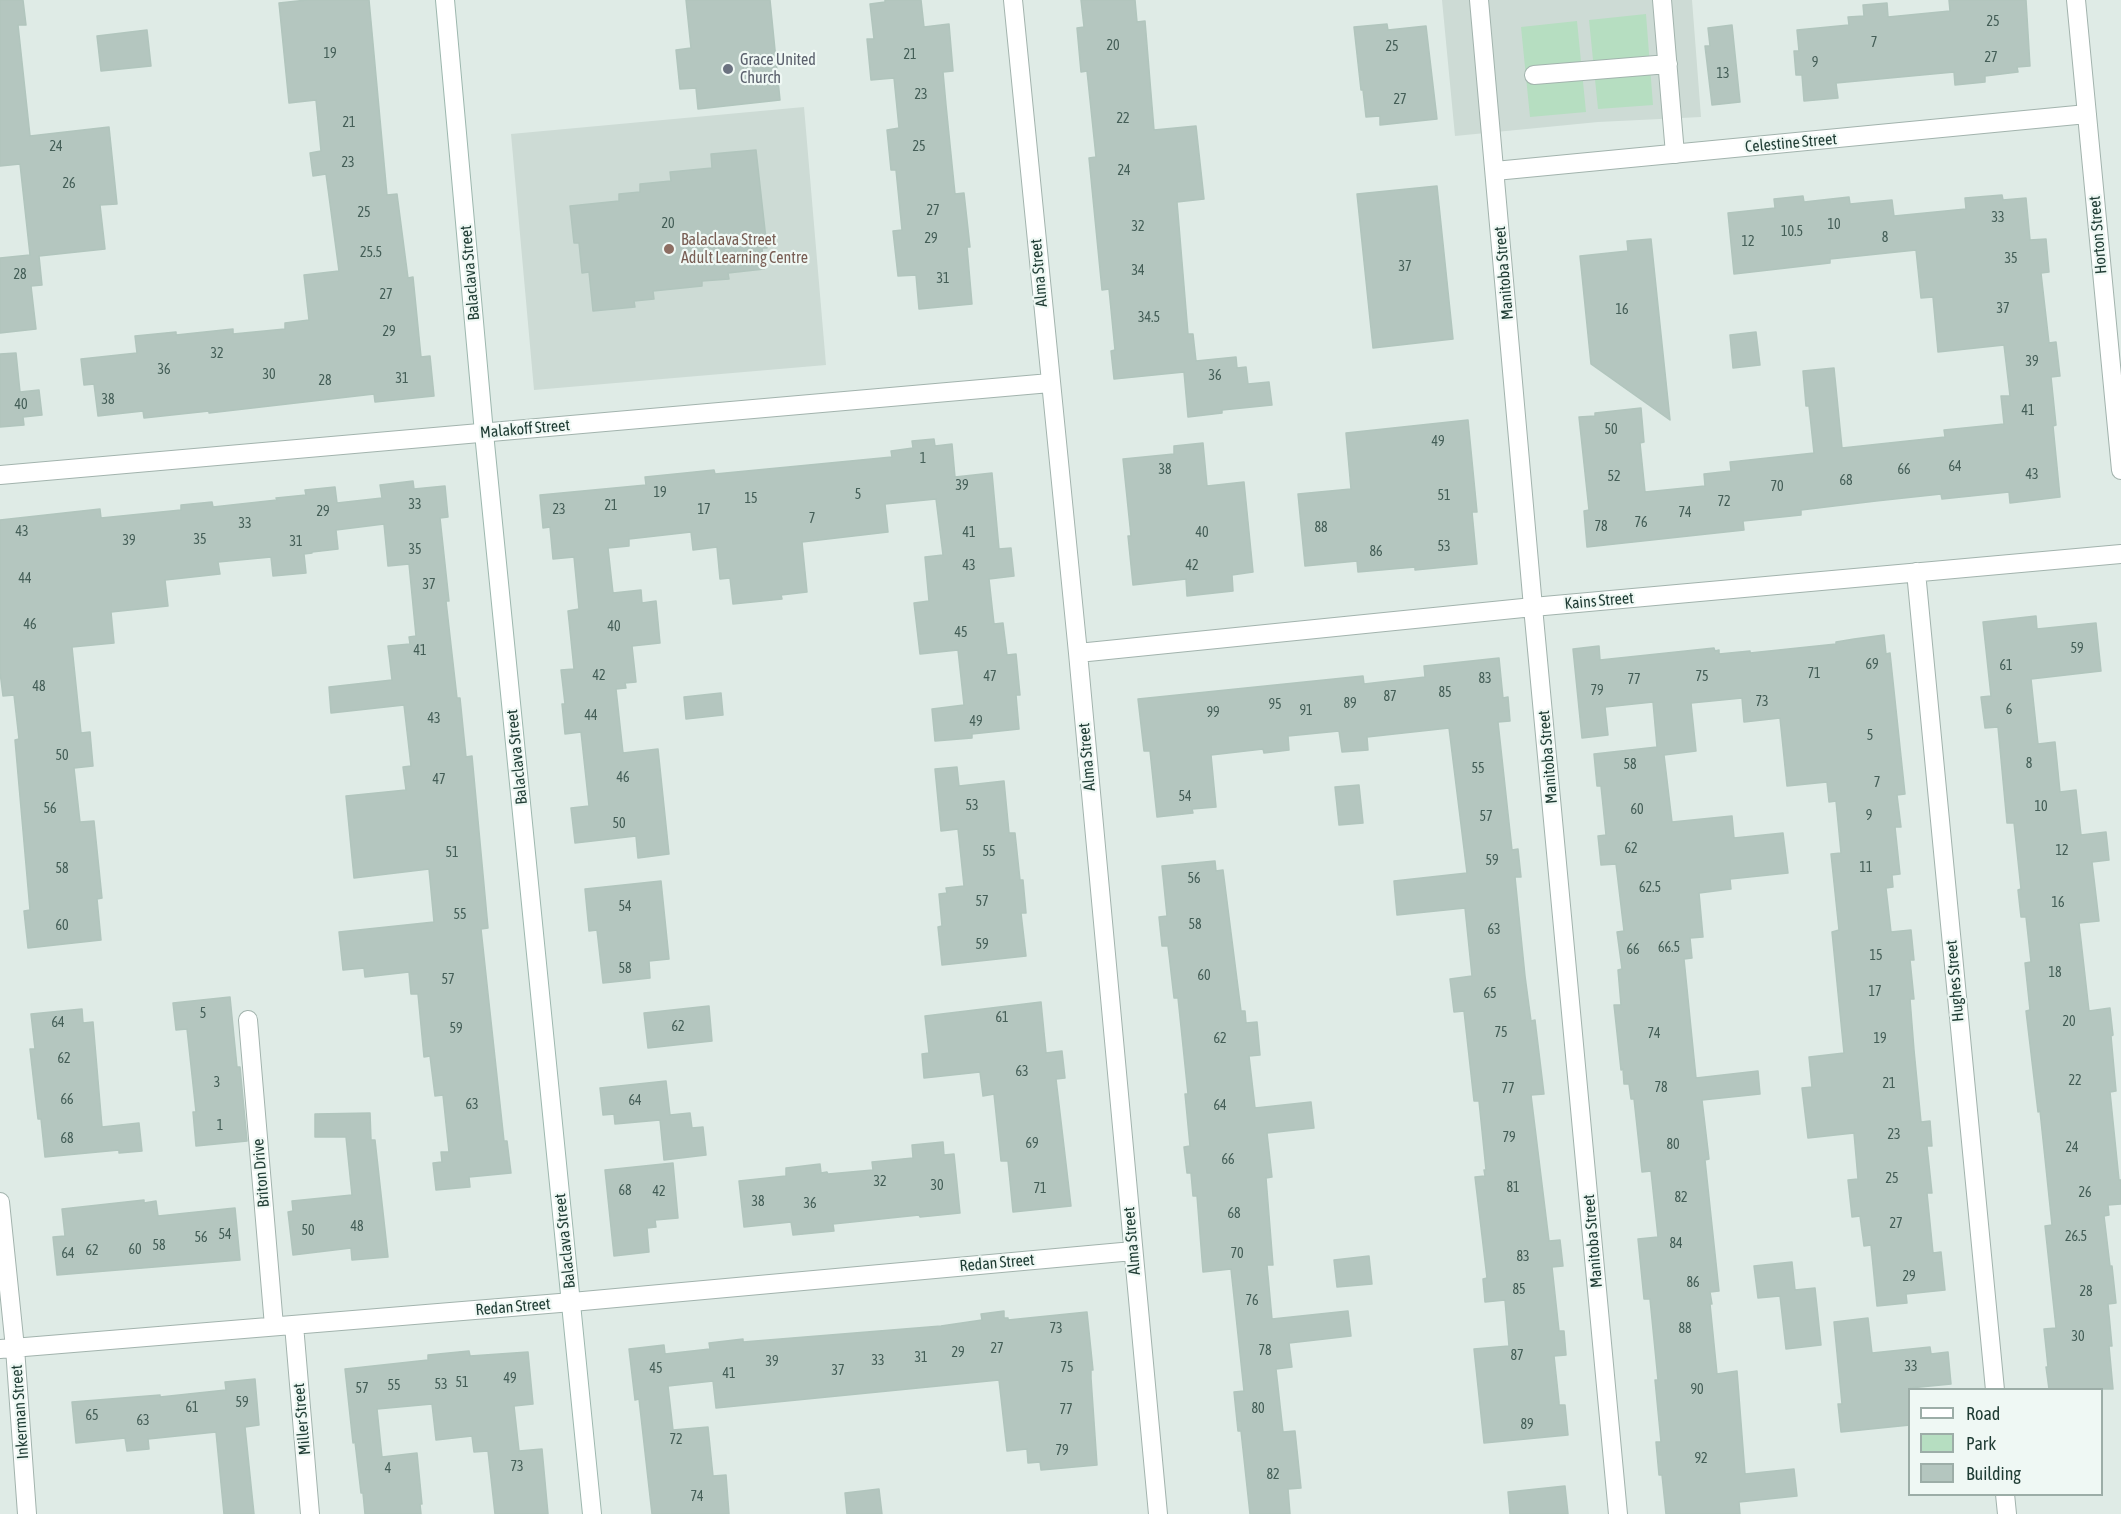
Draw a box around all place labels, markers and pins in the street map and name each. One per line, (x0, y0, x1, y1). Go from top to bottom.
place label: Grace United Church (740, 50, 816, 88)
marker: Grace United Church (721, 62, 735, 76)
place label: Balaclava Street Adult Learning Centre (681, 230, 808, 268)
marker: Balaclava Street Adult Learning Centre (662, 242, 676, 256)

